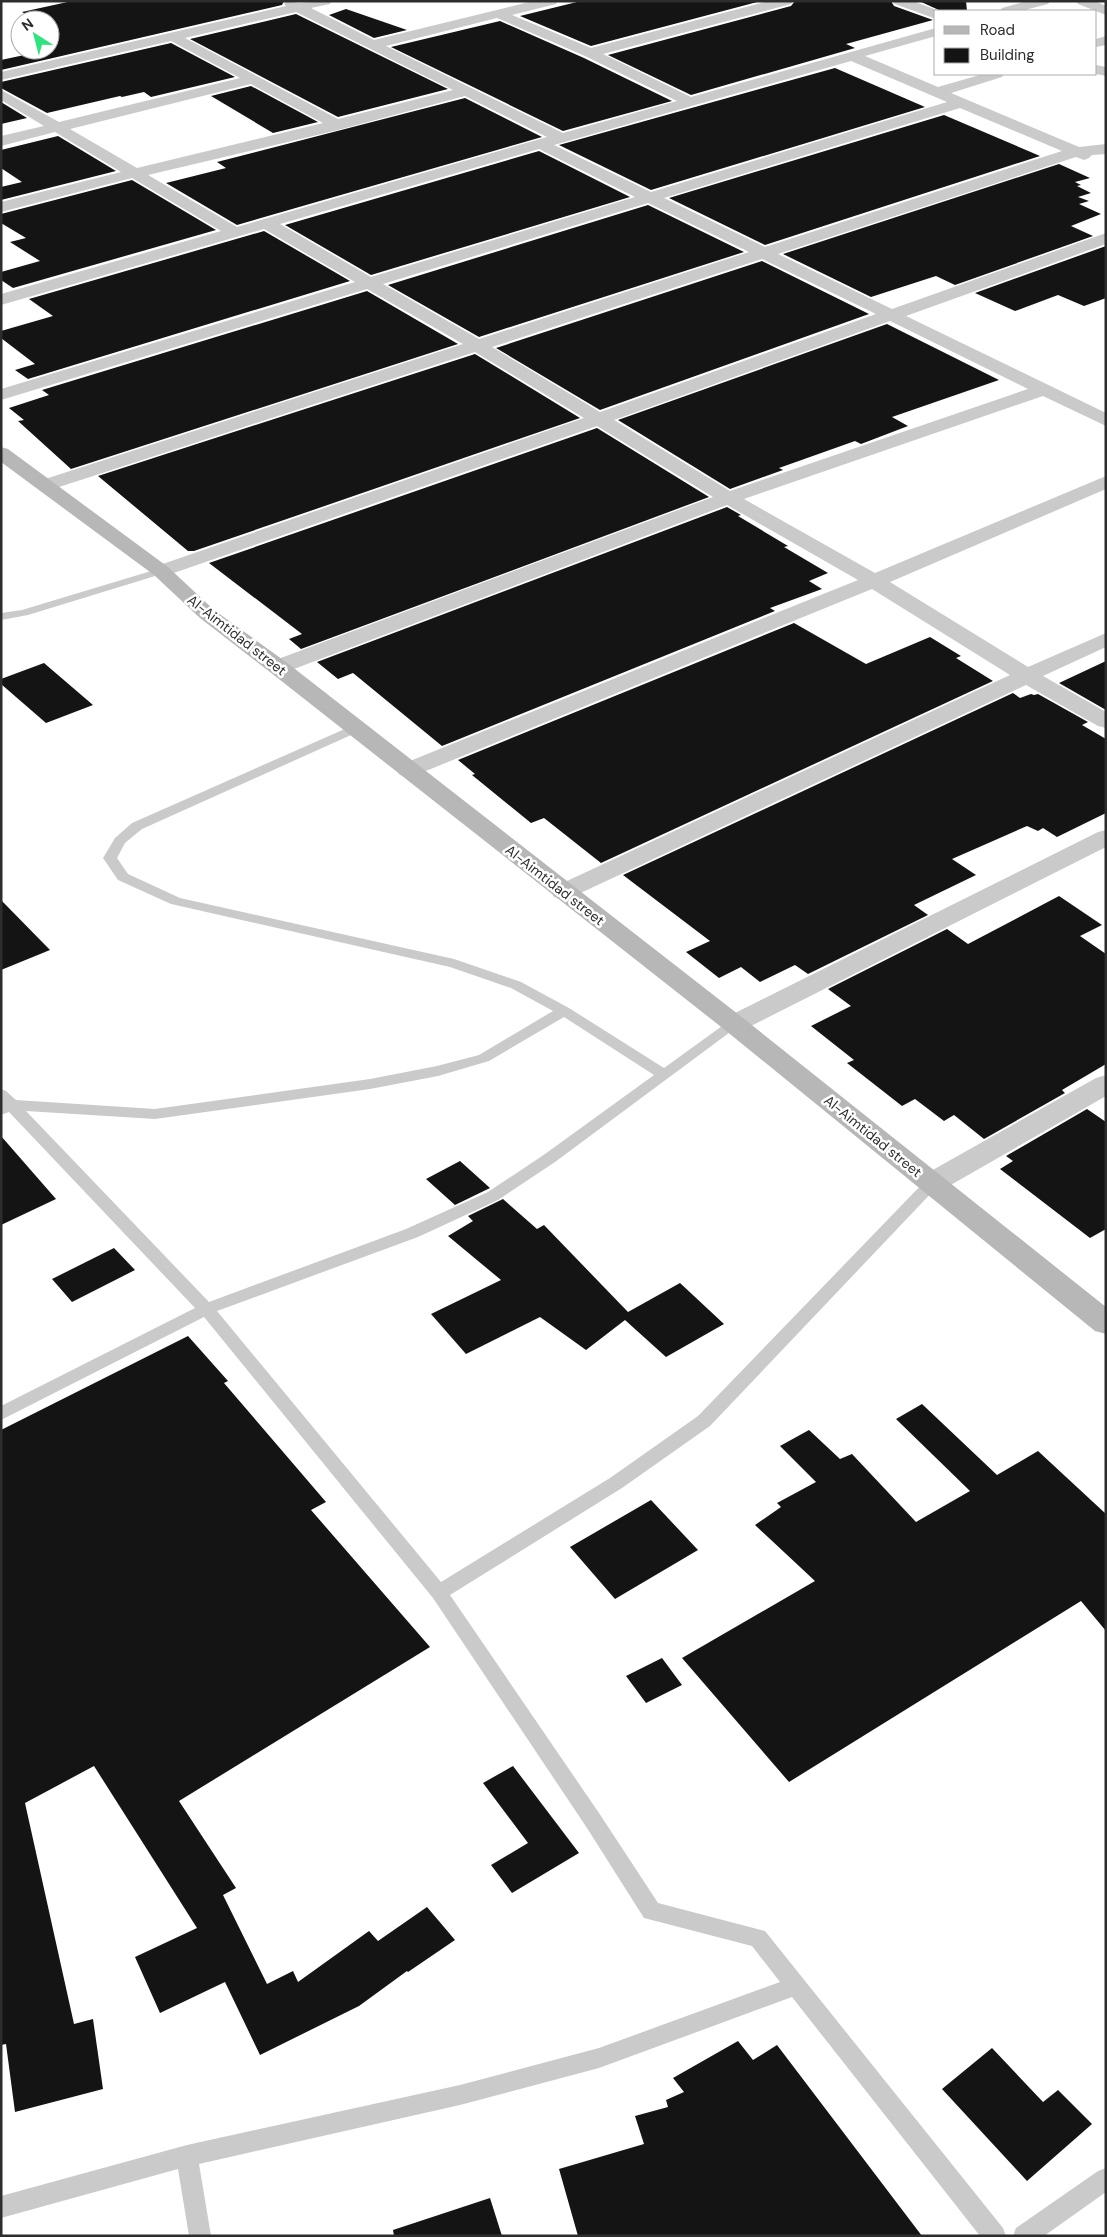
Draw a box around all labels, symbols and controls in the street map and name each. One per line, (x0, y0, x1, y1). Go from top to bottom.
north arrow (10, 10, 60, 60)
legend (934, 10, 1097, 75)
text: N (18, 14, 37, 35)
text: Road (980, 20, 1015, 40)
text: Building (980, 45, 1035, 65)
street label: Al-Aimtidad street (184, 591, 290, 679)
street label: Al-Aimtidad street (502, 841, 608, 929)
street label: Al-Aimtidad street (820, 1091, 926, 1181)

